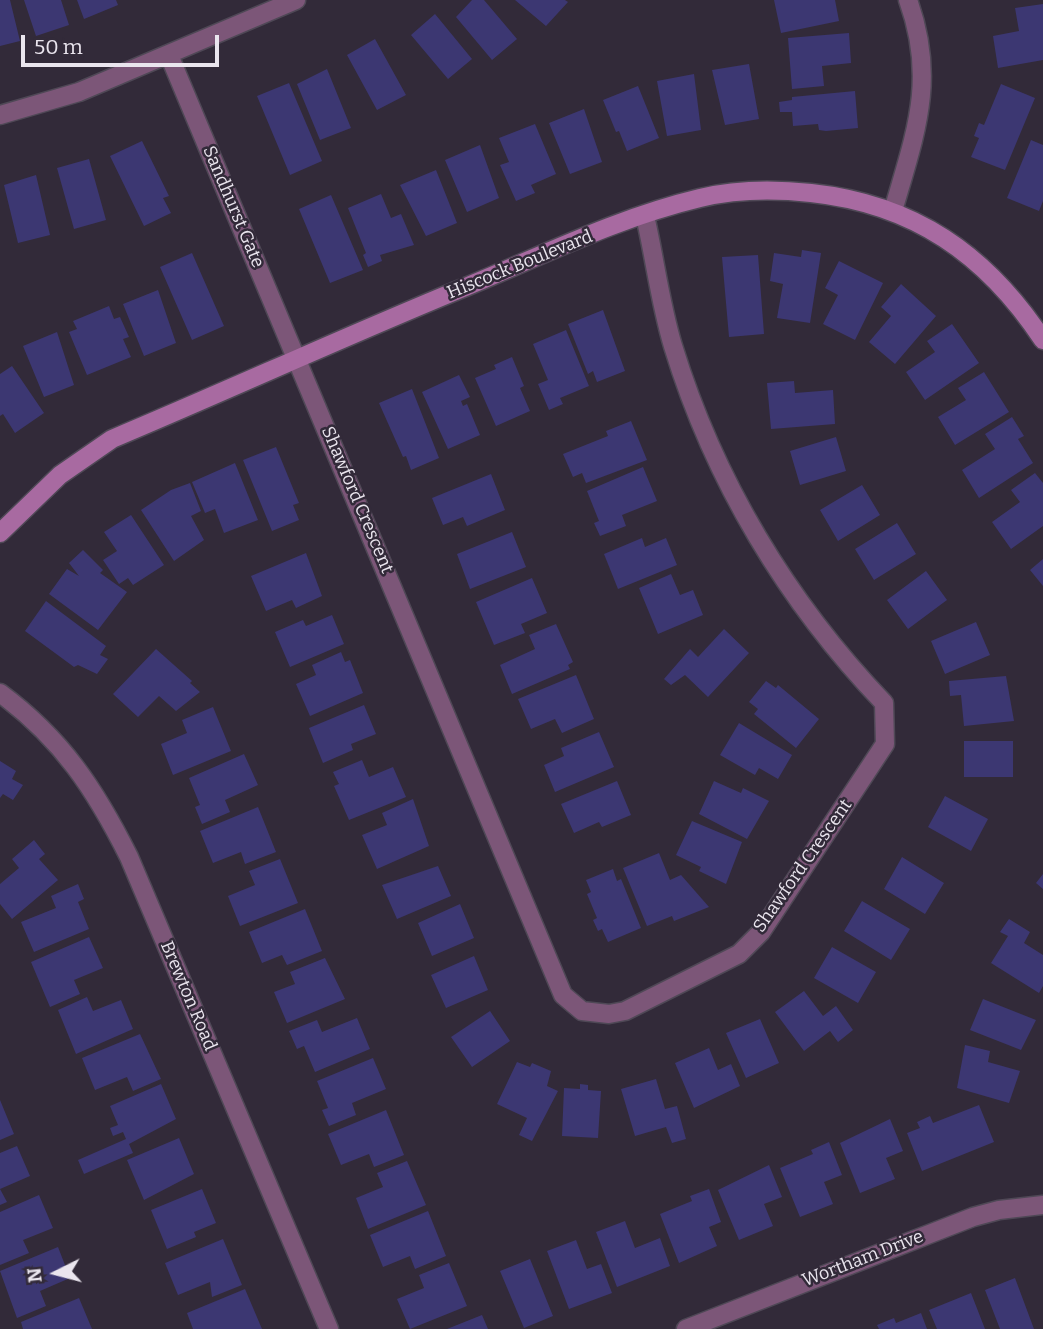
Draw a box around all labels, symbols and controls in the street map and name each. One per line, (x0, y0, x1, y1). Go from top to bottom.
scale bar (24, 21, 222, 65)
text: 50 m (34, 34, 83, 60)
street label: Sandhurst Gate (198, 143, 268, 271)
street label: Hiscock Boulevard (444, 226, 596, 304)
street label: Shawford Crescent (316, 423, 398, 577)
street label: Shawford Crescent (749, 795, 857, 937)
street label: Brewton Road (155, 938, 221, 1054)
street label: Wortham Drive (799, 1226, 927, 1292)
north arrow (21, 1238, 91, 1308)
text: N (22, 1267, 47, 1284)

